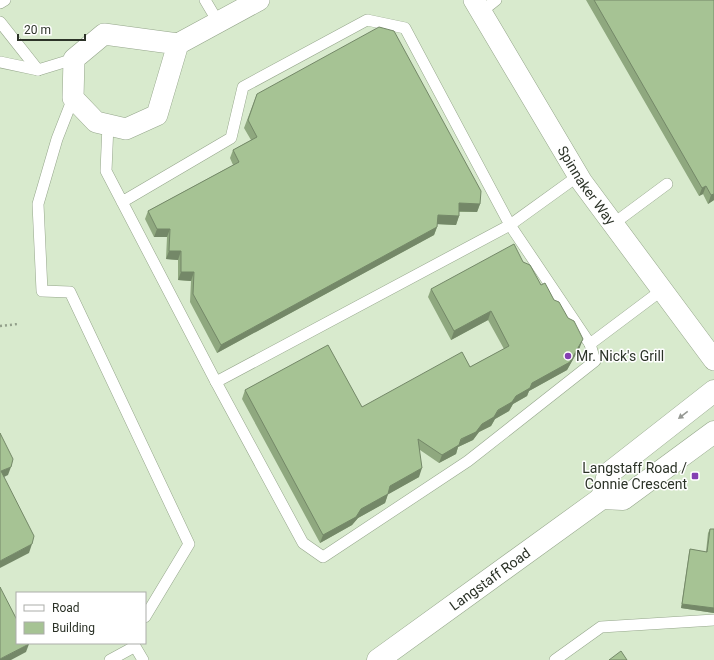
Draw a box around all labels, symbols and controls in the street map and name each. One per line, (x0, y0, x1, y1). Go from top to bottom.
scale bar (18, 16, 85, 42)
text: 20 m (24, 23, 51, 37)
street label: Spinnaker Way (554, 143, 619, 228)
place label: Mr. Nick's Grill (576, 348, 664, 364)
marker: Mr. Nick's Grill (563, 351, 573, 361)
one-way arrow (678, 410, 689, 419)
place label: Langstaff Road / Connie Crescent (582, 460, 687, 492)
marker: Langstaff Road / Connie Crescent (690, 471, 700, 481)
street label: Langstaff Road (446, 545, 533, 614)
legend (16, 592, 146, 644)
text: Road (52, 601, 80, 615)
text: Building (52, 621, 95, 635)

